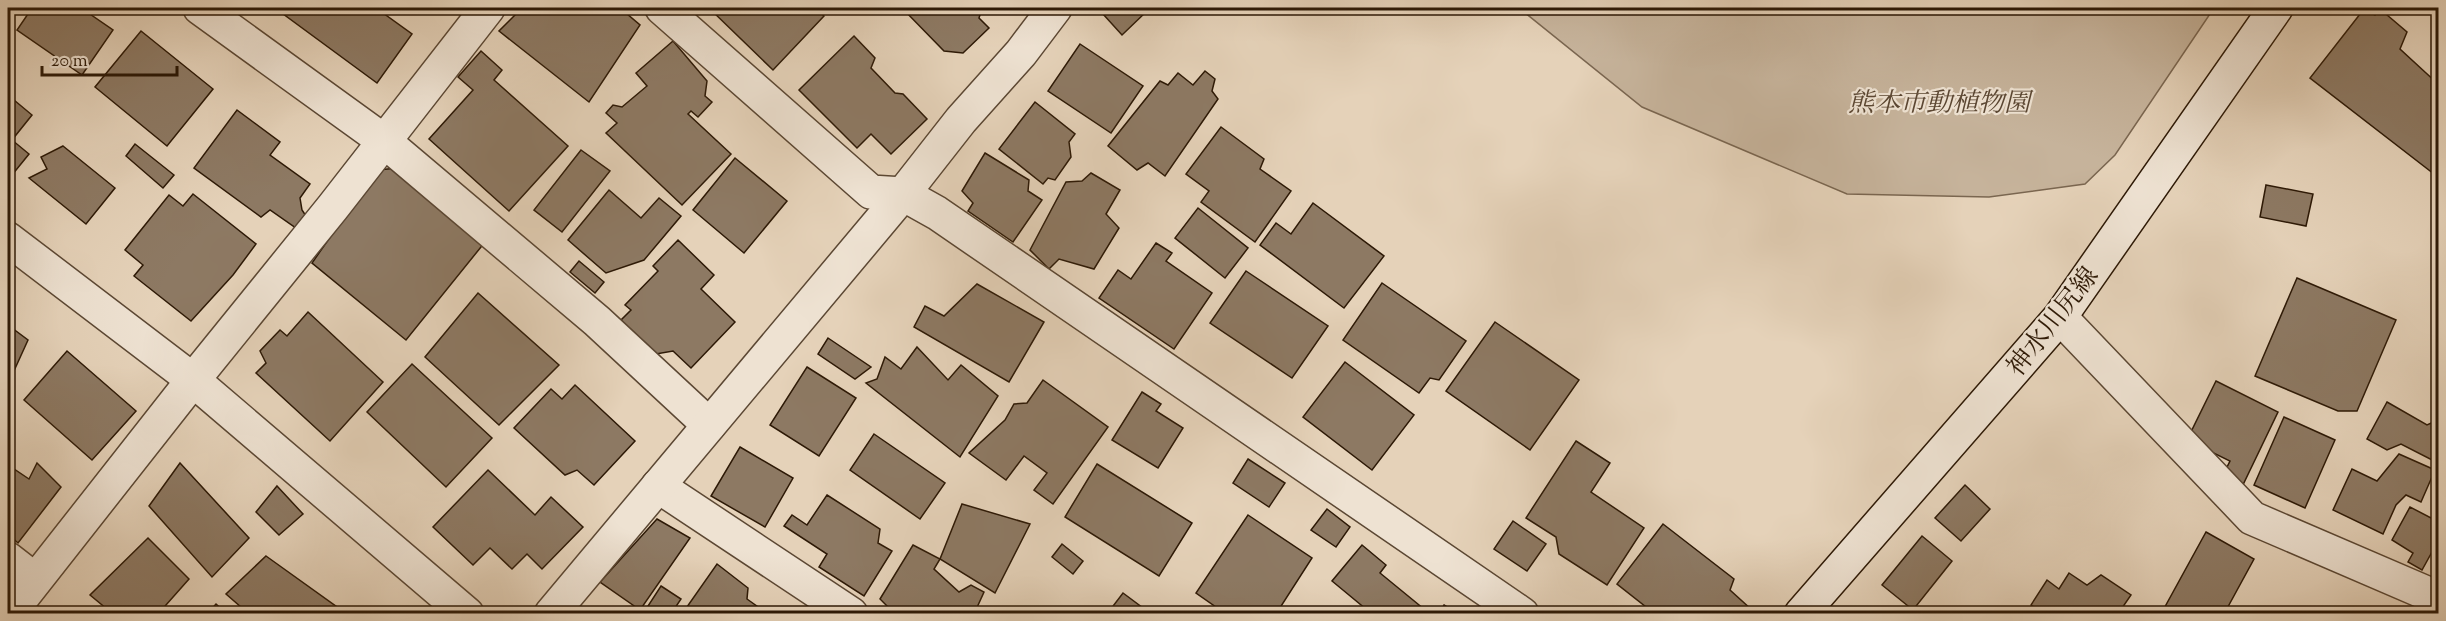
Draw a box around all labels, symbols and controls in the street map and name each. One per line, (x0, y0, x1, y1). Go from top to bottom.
scale bar (42, 39, 177, 77)
text: 20 m (51, 49, 88, 75)
park label: 熊本市動植物園 (1848, 86, 2034, 123)
street label: 神水川尻線 (1999, 260, 2109, 385)

